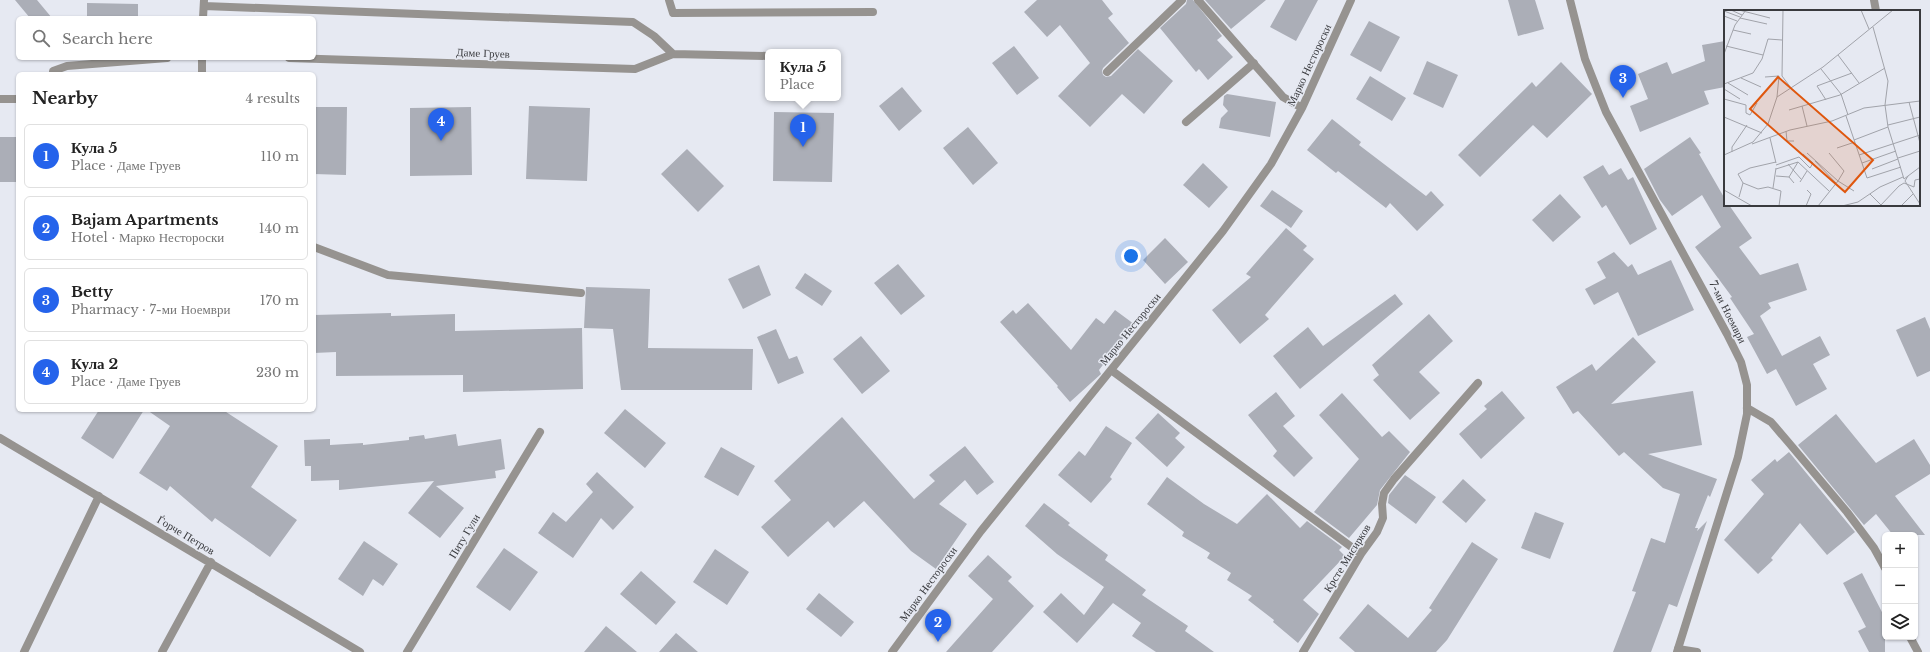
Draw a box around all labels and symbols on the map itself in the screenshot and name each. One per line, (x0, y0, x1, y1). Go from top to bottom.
inset map (1724, 10, 1920, 206)
street label: Марко Нестороски (1284, 22, 1334, 108)
street label: Даме Груев (456, 45, 510, 61)
pin: 3 (1610, 65, 1636, 98)
pin: 4 (428, 108, 454, 141)
pin: 1 (790, 114, 816, 147)
your location (1121, 246, 1141, 266)
street label: 7-ми Ноември (1706, 278, 1750, 346)
street label: Марко Нестороски (1097, 290, 1164, 368)
street label: Питу Гули (445, 511, 483, 561)
street label: Ѓорче Петров (155, 512, 217, 558)
street label: Крсте Мисирков (1320, 521, 1374, 595)
street label: Марко Нестороски (896, 544, 960, 624)
pin: 2 (925, 609, 951, 642)

